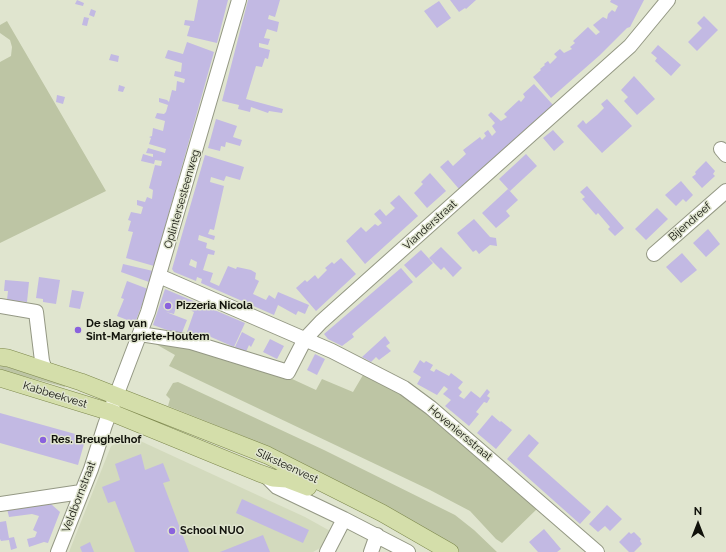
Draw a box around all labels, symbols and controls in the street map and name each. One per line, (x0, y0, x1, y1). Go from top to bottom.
street label: Oplintersesteenweg (162, 148, 202, 250)
street label: Vianderstraat (400, 197, 460, 253)
street label: Bijendreef (666, 200, 714, 244)
place label: Pizzeria Nicola (176, 299, 253, 313)
marker: Pizzeria Nicola (163, 301, 173, 311)
place label: De slag van Sint-Margriete-Houtem (86, 317, 209, 343)
marker: De slag van Sint-Margriete-Houtem (73, 325, 83, 335)
street label: Kabbeekvest (21, 379, 89, 411)
street label: Hoveniersstraat (425, 402, 495, 464)
place label: Res. Breughelhof (51, 433, 141, 447)
marker: Res. Breughelhof (38, 435, 48, 445)
street label: Sliksteenvest (254, 446, 320, 486)
street label: Veldbornstraat (59, 460, 99, 534)
north arrow (678, 504, 718, 544)
text: N (694, 505, 702, 518)
place label: School NUO (180, 524, 244, 538)
marker: School NUO (167, 526, 177, 536)

